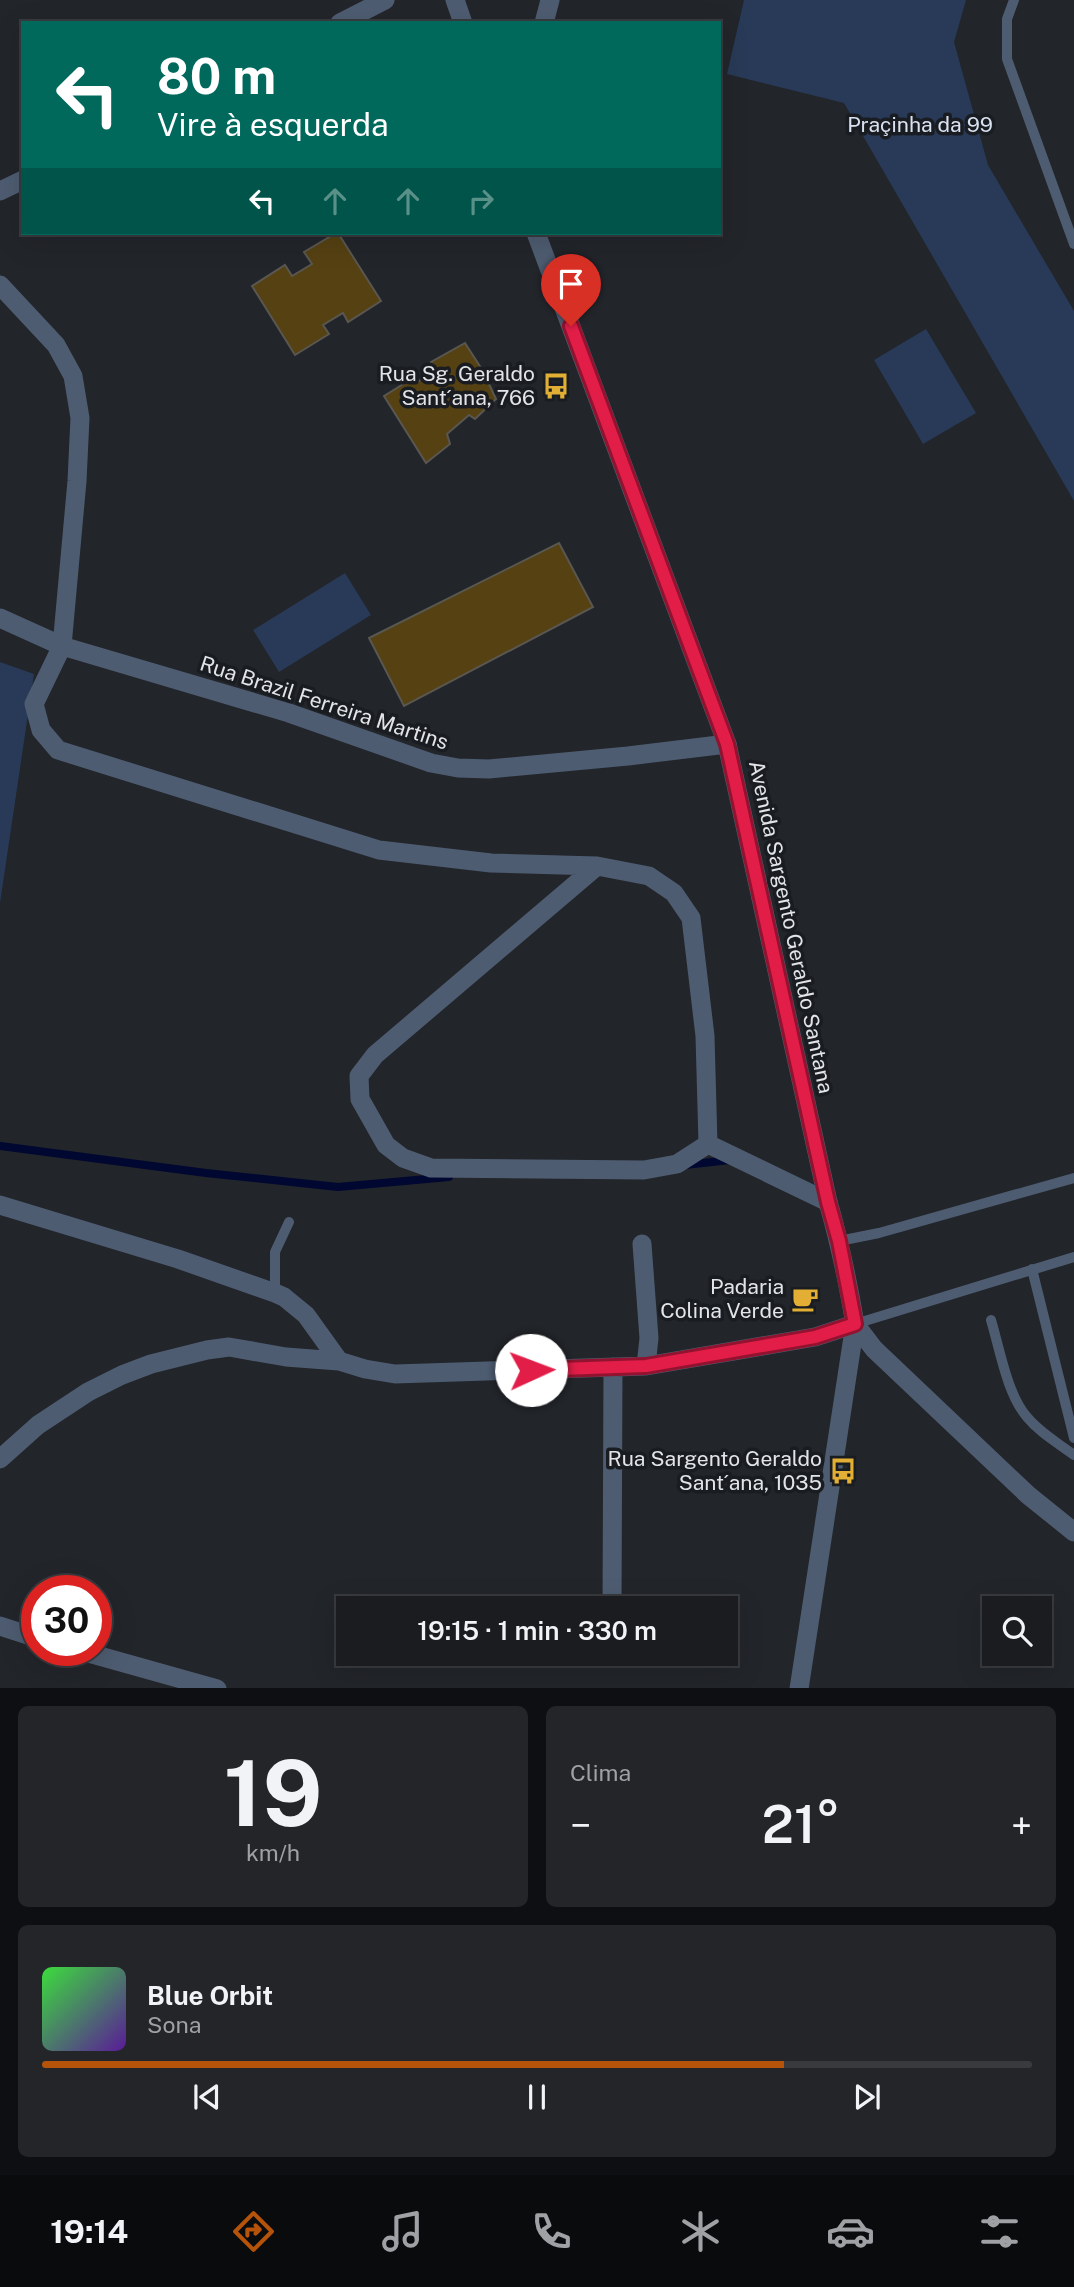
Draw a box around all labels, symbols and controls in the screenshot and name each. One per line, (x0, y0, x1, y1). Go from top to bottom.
text: 80 m (157, 47, 276, 105)
icon: left (42, 49, 133, 140)
text: Vire à esquerda (157, 106, 389, 143)
park label: Praçinha da 99 (847, 112, 993, 137)
icon: left (243, 182, 281, 220)
icon: ahead (316, 182, 354, 220)
icon: ahead (389, 182, 427, 220)
icon: right (462, 182, 500, 220)
pin (541, 254, 601, 326)
icon: arrive (552, 265, 590, 303)
place label: Rua Sg. Geraldo Sant´ana, 766 (379, 361, 535, 410)
bus stop icon: Rua Sg. Geraldo Sant´ana, 766 (541, 371, 571, 401)
street label: Rua Brazil Ferreira Martins (197, 651, 451, 755)
street label: Avenida Sargento Geraldo Santana (744, 758, 839, 1096)
place label: Padaria Colina Verde (660, 1274, 784, 1323)
cafe icon: Padaria Colina Verde (790, 1284, 820, 1314)
position arrow (494, 1333, 568, 1407)
place label: Rua Sargento Geraldo Sant´ana, 1035 (608, 1446, 822, 1495)
bus stop icon: Rua Sargento Geraldo Sant´ana, 1035 (828, 1456, 858, 1486)
speed limit sign: 30 (21, 1575, 112, 1666)
map controls (982, 1596, 1052, 1666)
button: search (982, 1596, 1052, 1666)
text: 19:15 · 1 min · 330 m (417, 1615, 657, 1646)
text: 19 (224, 1740, 322, 1846)
text: Clima (570, 1759, 631, 1786)
text: 21° (762, 1794, 840, 1855)
text: − (570, 1803, 591, 1848)
text: + (1011, 1803, 1032, 1848)
text: km/h (246, 1839, 300, 1866)
text: Blue Orbit (147, 1980, 273, 2011)
text: Sona (147, 2011, 201, 2038)
icon: previous (188, 2078, 226, 2116)
icon: pause (518, 2078, 556, 2116)
icon: next (848, 2078, 886, 2116)
icon: directions (229, 2207, 278, 2256)
icon: music (378, 2207, 427, 2256)
icon: phone (527, 2207, 576, 2256)
icon: climate (676, 2207, 725, 2256)
icon: car (826, 2207, 875, 2256)
icon: filters (975, 2207, 1024, 2256)
text: 19:14 (50, 2213, 128, 2250)

